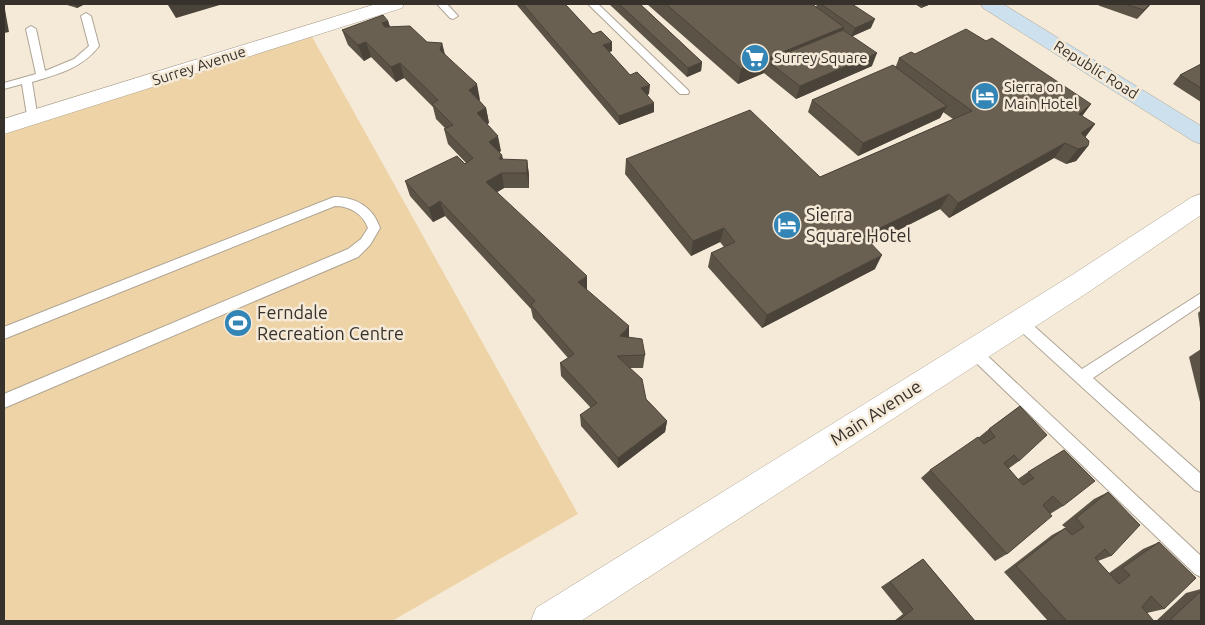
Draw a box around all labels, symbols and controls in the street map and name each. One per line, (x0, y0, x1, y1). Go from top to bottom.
street label: Republic Road (1051, 37, 1142, 102)
street label: Surrey Avenue (150, 42, 248, 89)
supermarket icon: Surrey Square (740, 43, 770, 73)
place label: Surrey Square (774, 49, 868, 66)
place label: Sierra on Main Hotel (1004, 78, 1078, 112)
hotel icon: Sierra on Main Hotel (970, 81, 1000, 111)
place label: Sierra Square Hotel (806, 204, 911, 245)
hotel icon: Sierra Square Hotel (772, 210, 802, 240)
place label: Ferndale Recreation Centre (257, 302, 404, 343)
sports icon: Ferndale Recreation Centre (223, 308, 253, 338)
street label: Main Avenue (826, 375, 925, 449)

